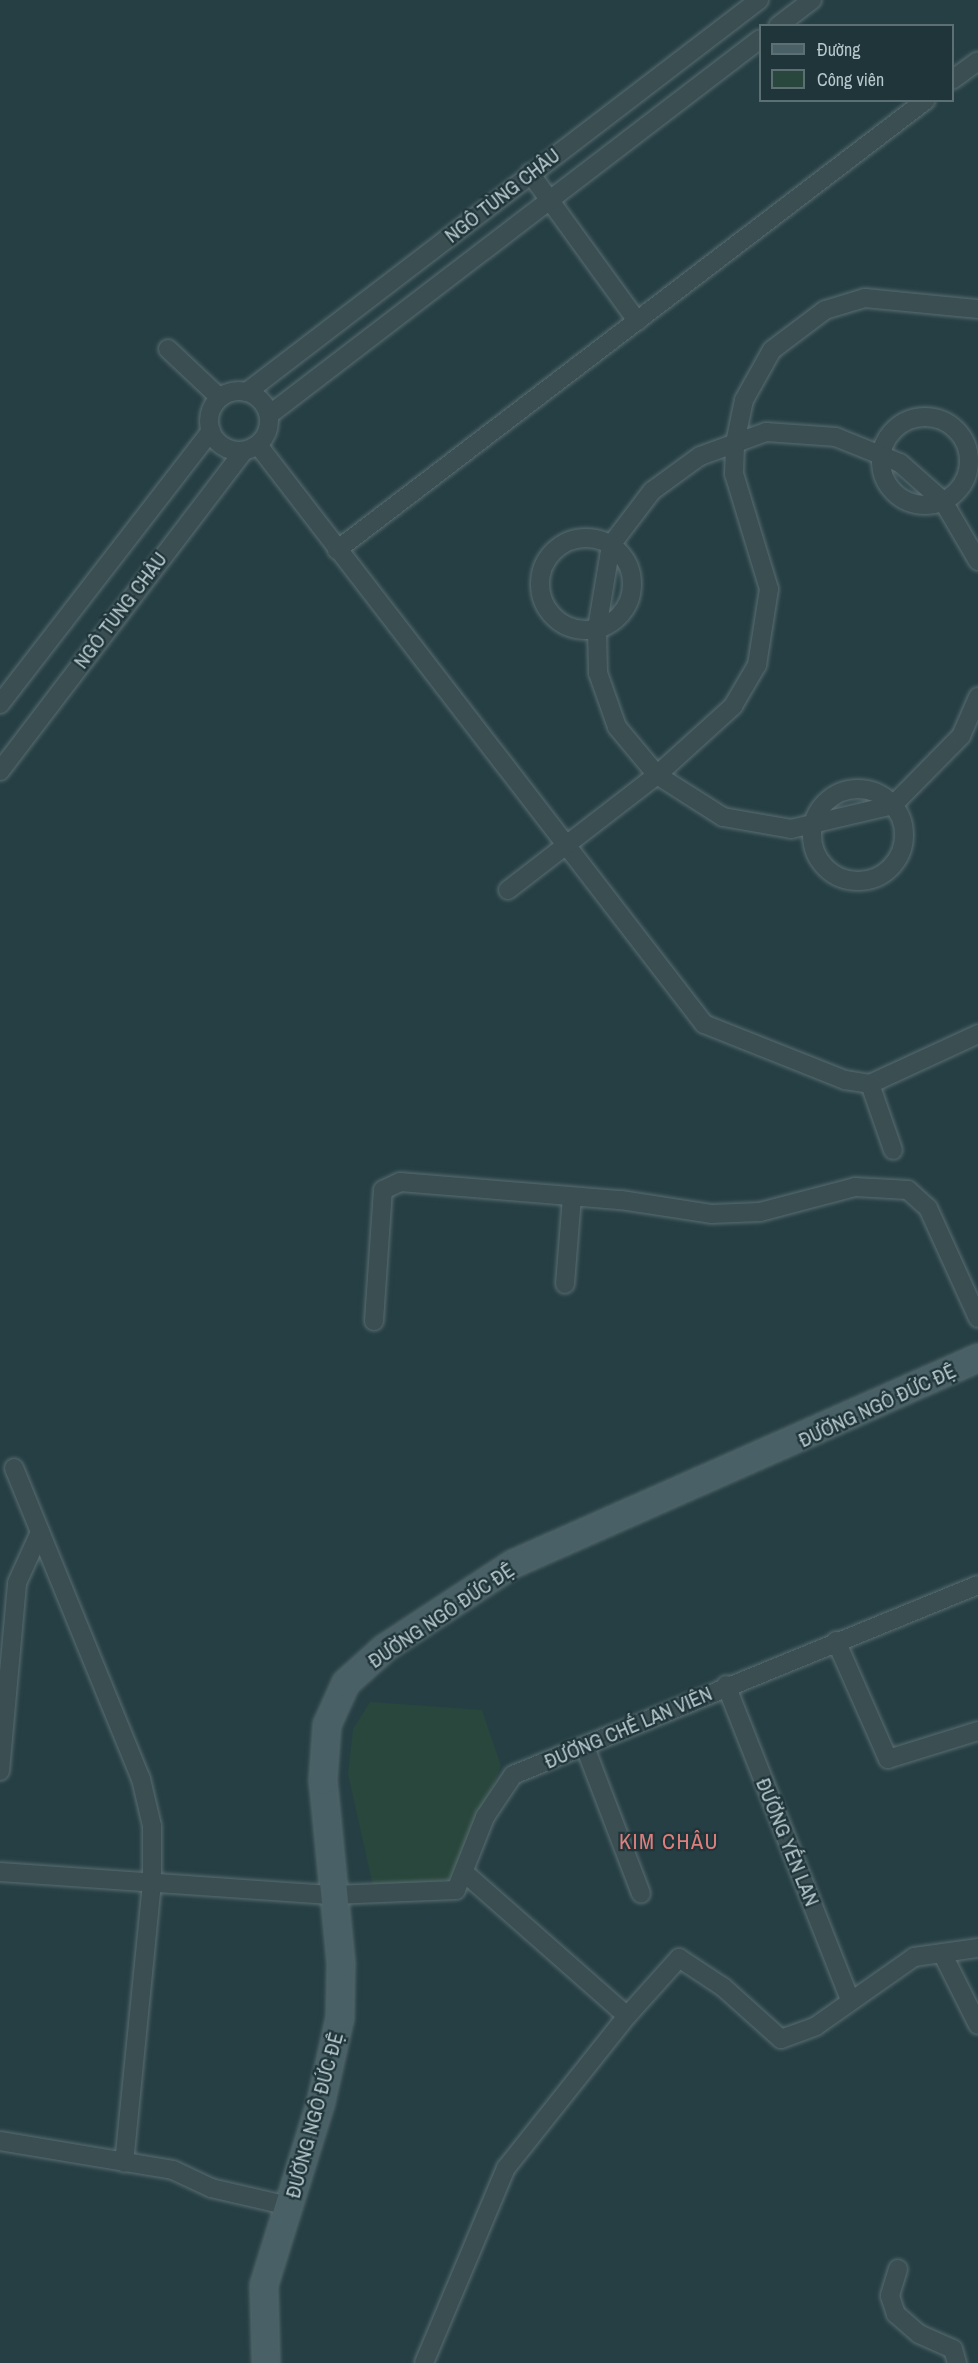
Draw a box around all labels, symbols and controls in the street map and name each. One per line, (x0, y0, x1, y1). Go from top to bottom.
legend (759, 24, 954, 102)
text: Đường (817, 37, 861, 62)
text: Công viên (817, 67, 884, 92)
street label: NGÔ TÙNG CHÂU (440, 143, 564, 247)
street label: NGÔ TÙNG CHÂU (68, 547, 172, 673)
street label: ĐƯỜNG NGÔ ĐỨC ĐỆ (795, 1358, 959, 1452)
street label: ĐƯỜNG NGÔ ĐỨC ĐỆ (364, 1557, 518, 1673)
street label: ĐƯỜNG CHẾ LAN VIÊN (541, 1681, 715, 1773)
street label: ĐƯỜNG YẾN LAN (751, 1775, 825, 1909)
district label: KIM CHÂU (619, 1829, 719, 1855)
street label: ĐƯỜNG NGÔ ĐỨC ĐỆ (280, 2030, 348, 2200)

